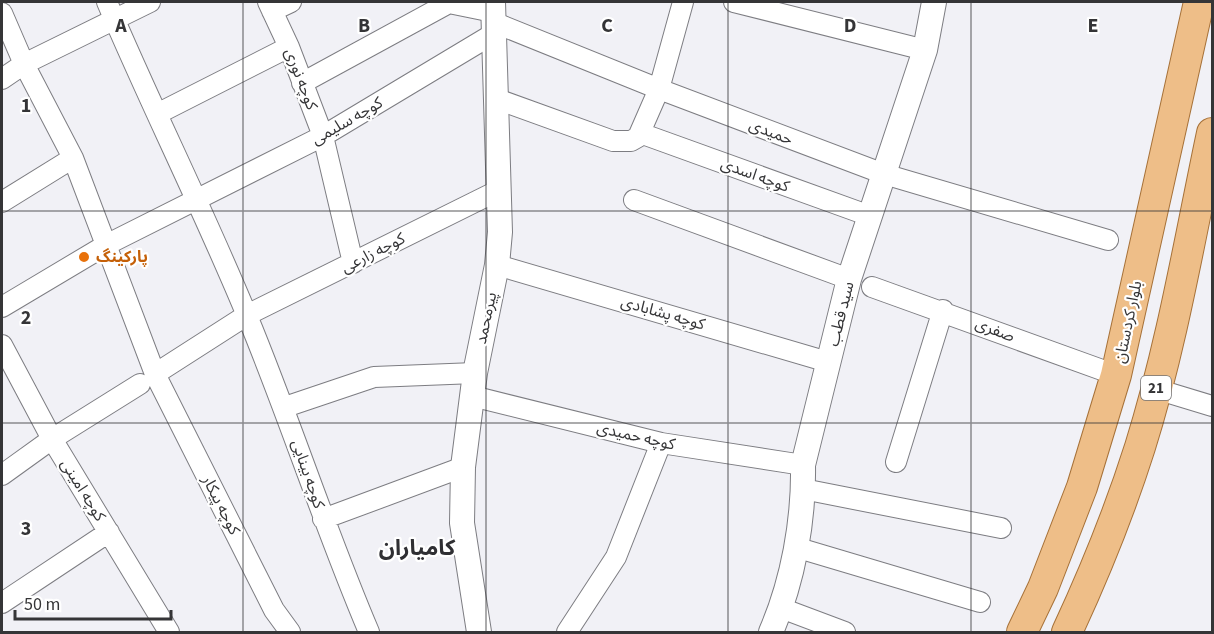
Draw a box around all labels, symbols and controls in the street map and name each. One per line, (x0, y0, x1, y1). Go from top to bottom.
text: A (114, 12, 127, 40)
text: B (358, 12, 370, 40)
text: C (601, 12, 613, 40)
text: D (844, 12, 856, 40)
text: E (1088, 12, 1098, 40)
street label: کوچه نوری (279, 45, 323, 113)
text: 1 (21, 92, 31, 120)
street label: کوچه سلیمی (307, 92, 387, 150)
street label: حمیدی (746, 114, 796, 150)
street label: کوچه اسدی (718, 152, 793, 198)
street label: کوچه زارعی (337, 227, 409, 278)
place label: پارکینگ (96, 246, 148, 268)
marker: پارکینگ (77, 250, 91, 264)
street label: سید قطب (822, 279, 860, 349)
street label: بلوار کردستان (1109, 279, 1147, 365)
street label: پیرمحمد (470, 290, 502, 346)
street label: کوچه پشابادی (618, 291, 708, 336)
text: 2 (21, 304, 31, 332)
street label: صفری (972, 312, 1018, 348)
road number: 21 (1141, 376, 1171, 400)
street label: کوچه حمیدی (595, 416, 678, 456)
street label: کوچه بینایی (286, 437, 330, 512)
street label: کوچه امینی (55, 454, 111, 526)
street label: کوچه پیکار (196, 471, 246, 539)
text: 3 (21, 515, 31, 543)
district label: کامیاران (379, 532, 456, 564)
scale bar (15, 583, 171, 621)
text: 50 m (24, 592, 60, 617)

